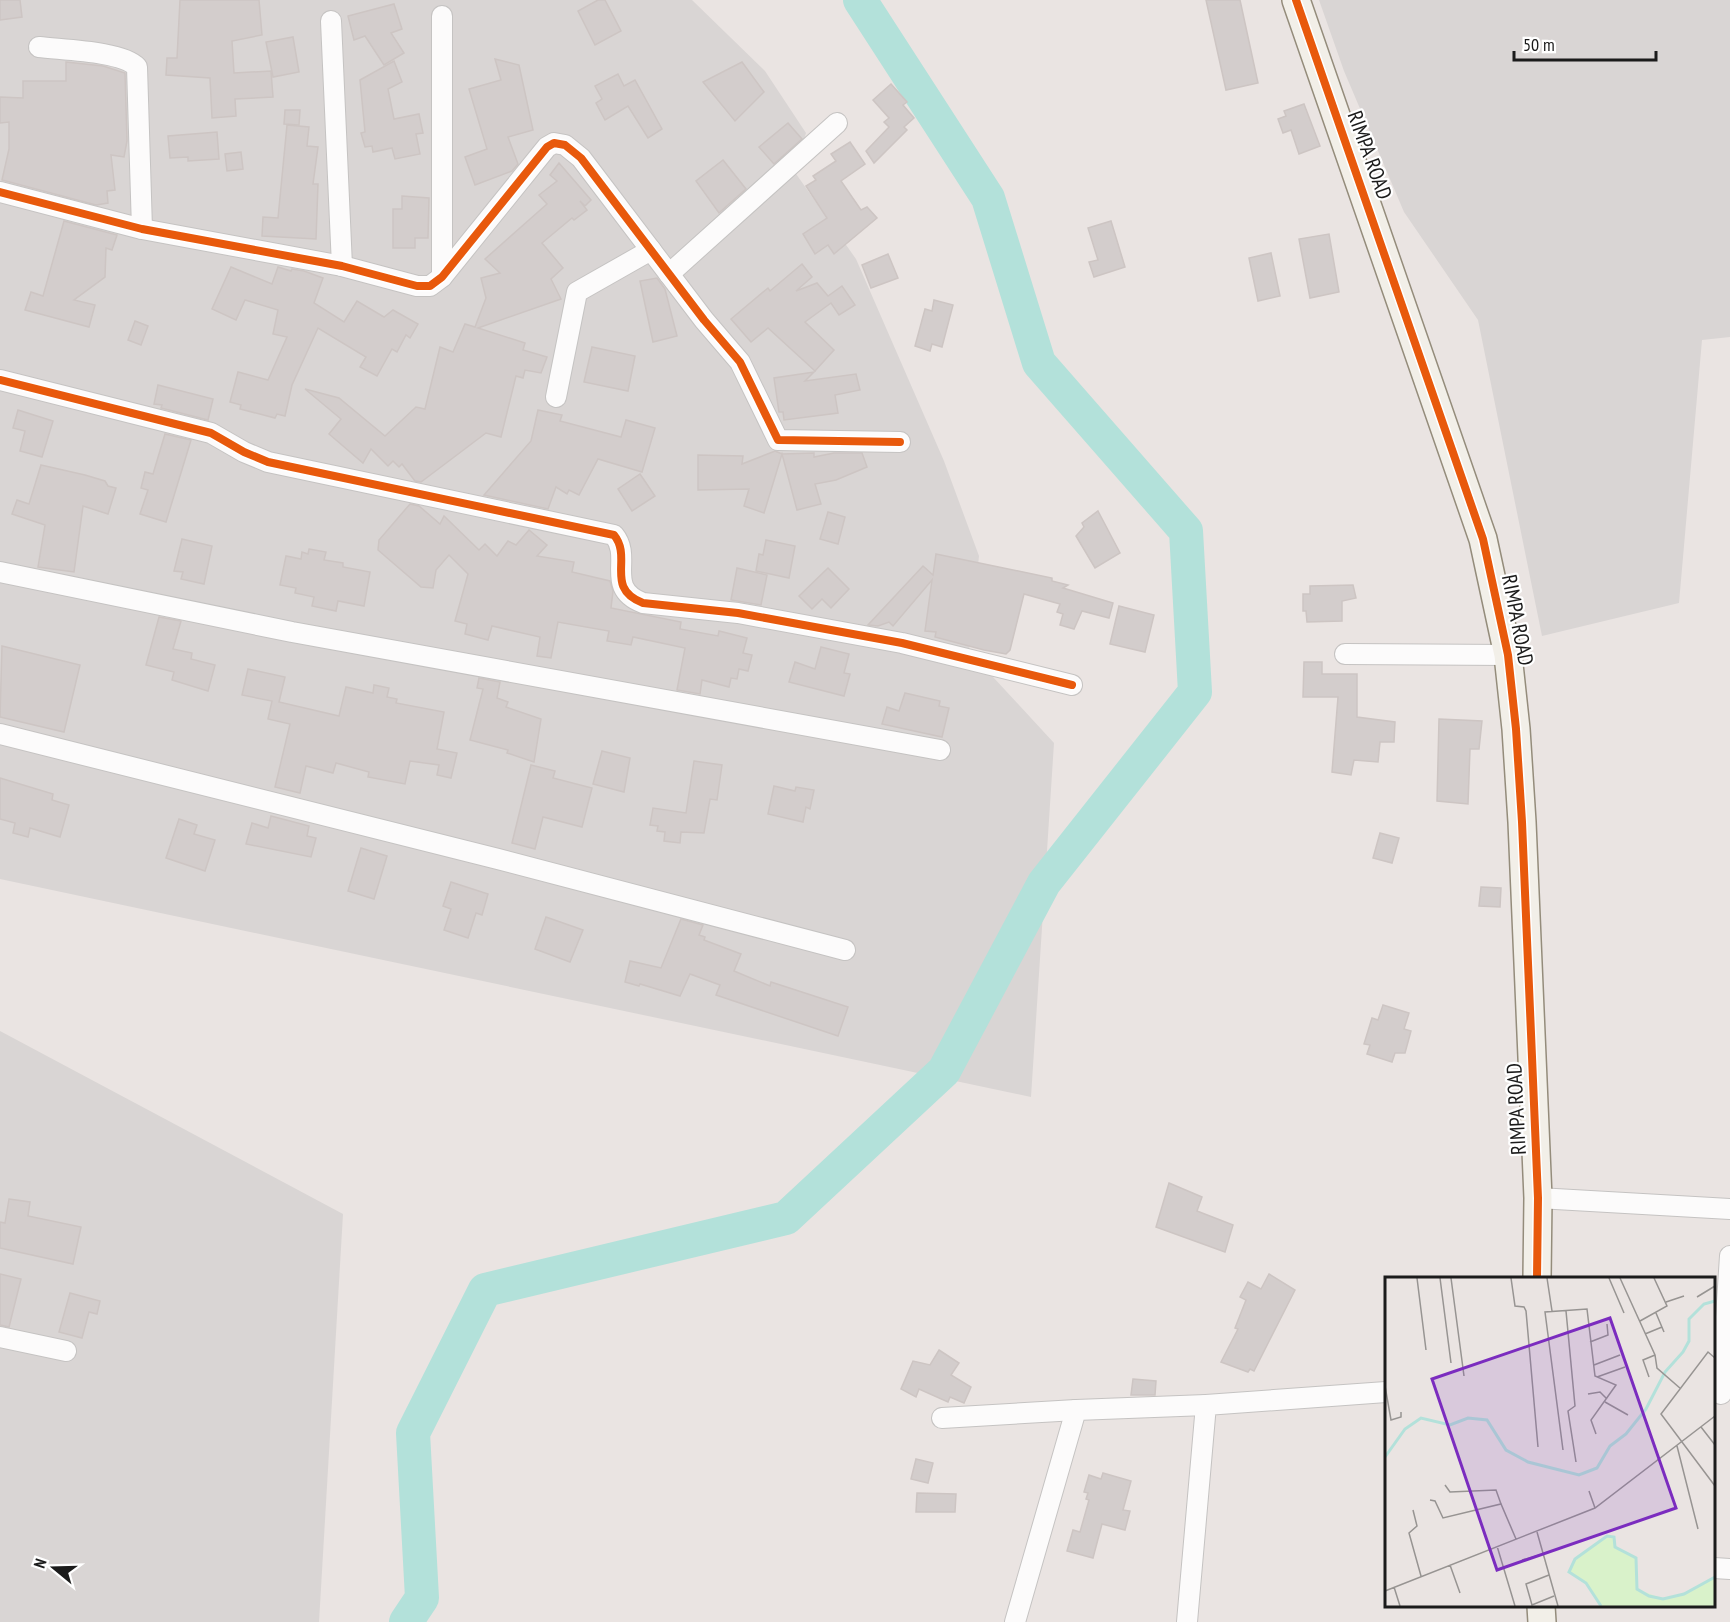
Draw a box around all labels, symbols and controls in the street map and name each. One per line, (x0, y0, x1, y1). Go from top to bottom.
scale bar (1514, 24, 1656, 62)
text: 50 m (1523, 33, 1555, 56)
street label: RIMPA ROAD (1342, 107, 1398, 203)
street label: RIMPA ROAD (1496, 572, 1540, 668)
street label: RIMPA ROAD (1500, 1062, 1532, 1156)
inset map (1385, 1277, 1715, 1607)
north arrow (24, 1538, 84, 1598)
text: N (29, 1556, 51, 1570)

